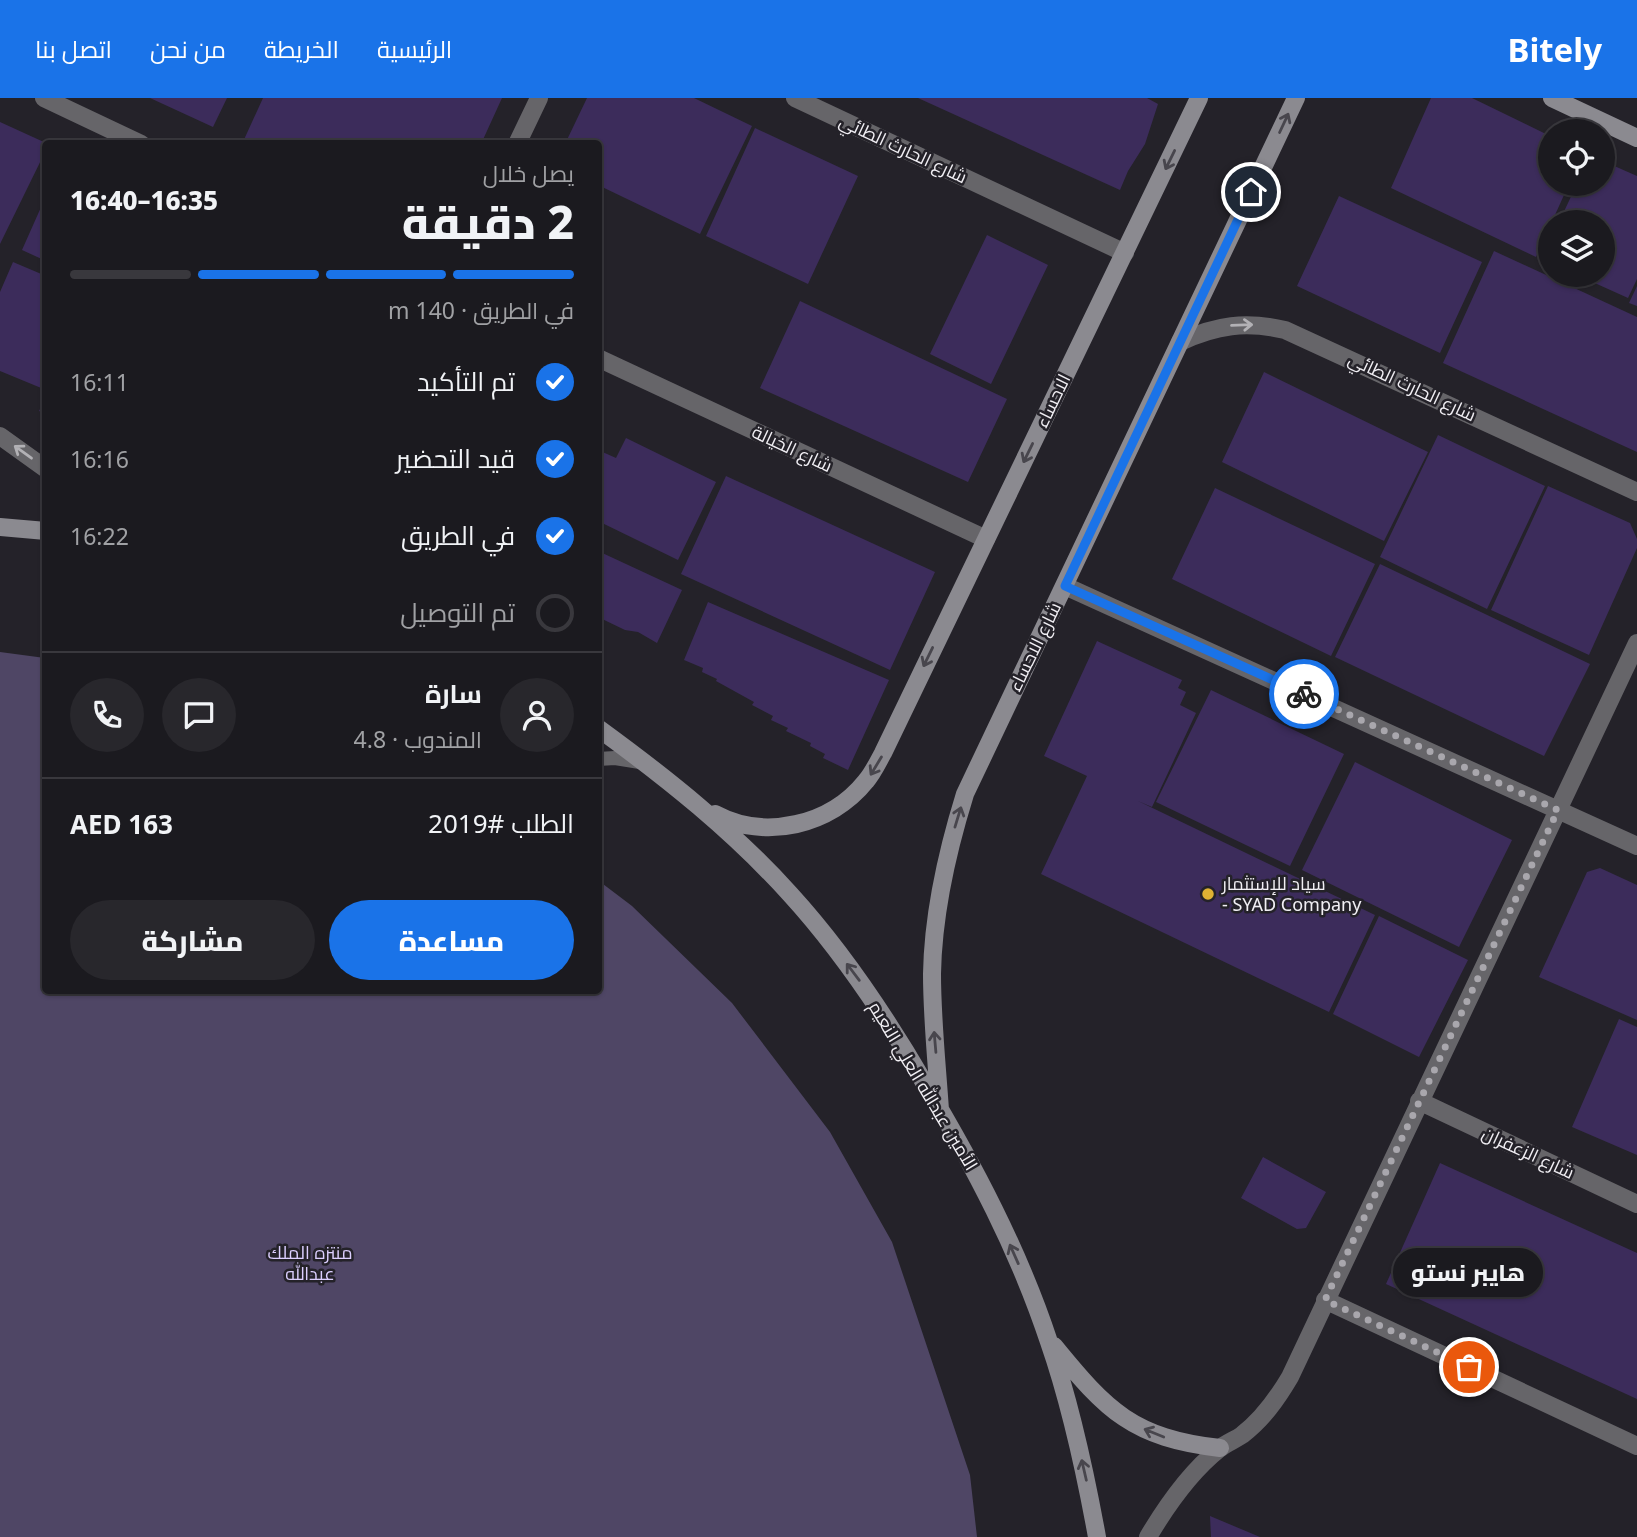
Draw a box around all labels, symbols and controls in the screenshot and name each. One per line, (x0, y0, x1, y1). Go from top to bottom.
text: Bitely (1507, 27, 1602, 72)
text: اتصل بنا (35, 32, 112, 65)
text: من نحن (150, 32, 226, 65)
text: الخريطة (264, 32, 339, 65)
text: الرئيسية (377, 32, 452, 65)
street label: شارع الحارث الطائي (834, 108, 971, 191)
one-way arrow (1278, 113, 1291, 134)
map controls (1538, 119, 1615, 287)
button: locate (1538, 119, 1615, 196)
one-way arrow (1162, 149, 1176, 170)
text: يصل خلال (483, 157, 574, 189)
pin (1221, 162, 1281, 222)
icon: home (1232, 173, 1270, 211)
text: 16:35–16:40 (70, 182, 218, 218)
text: 2 دقيقة (402, 190, 574, 252)
button: layers (1538, 210, 1615, 287)
text: في الطريق · 140 m (388, 294, 574, 326)
one-way arrow (1231, 318, 1254, 331)
street label: شارع الحارث الطائي (1343, 346, 1480, 429)
text: تم التأكيد (417, 363, 515, 399)
icon: check (536, 363, 574, 401)
text: 16:11 (70, 366, 129, 398)
street label: الاحساء (1029, 370, 1075, 431)
street label: شارع الخيالة (748, 419, 837, 478)
text: قيد التحضير (396, 440, 515, 476)
icon: check (536, 440, 574, 478)
one-way arrow (1020, 442, 1034, 463)
text: 16:16 (70, 443, 129, 475)
one-way arrow (14, 445, 33, 459)
text: في الطريق (401, 517, 515, 553)
icon: check (536, 517, 574, 555)
text: 16:22 (70, 520, 129, 552)
text: تم التوصيل (400, 594, 515, 630)
street label: شارع الاحساء (1002, 598, 1067, 696)
one-way arrow (921, 646, 934, 667)
courier (1269, 659, 1339, 729)
text: سارة (425, 675, 482, 711)
icon: bike (1285, 675, 1323, 713)
button: phone (70, 678, 144, 752)
button: chat (162, 678, 236, 752)
button: person (500, 678, 574, 752)
text: المندوب · 4.8 (354, 723, 482, 755)
one-way arrow (868, 755, 882, 775)
text: الطلب #2019 (428, 805, 574, 841)
text: AED 163 (70, 806, 173, 842)
one-way arrow (953, 806, 966, 828)
place label: سياد للإستثمار - SYAD Company (1221, 871, 1362, 916)
marker: سياد للإستثمار - SYAD Company (1200, 886, 1216, 902)
button: مشاركة (70, 900, 315, 980)
button: مساعدة (329, 900, 574, 980)
one-way arrow (845, 963, 860, 982)
street label: الأمين عبدالله العلي النعيم (861, 997, 984, 1176)
one-way arrow (928, 1031, 941, 1053)
street label: شارع الزعفران (1478, 1120, 1578, 1185)
park label: منتزه الملك عبدالله (268, 1240, 352, 1285)
one-way arrow (1007, 1244, 1020, 1265)
callout: هايبر نستو (1394, 1248, 1544, 1297)
text: هايبر نستو (1411, 1256, 1525, 1288)
pin (1439, 1337, 1499, 1397)
icon: bag (1450, 1348, 1488, 1386)
one-way arrow (1143, 1426, 1165, 1439)
one-way arrow (1077, 1459, 1091, 1482)

